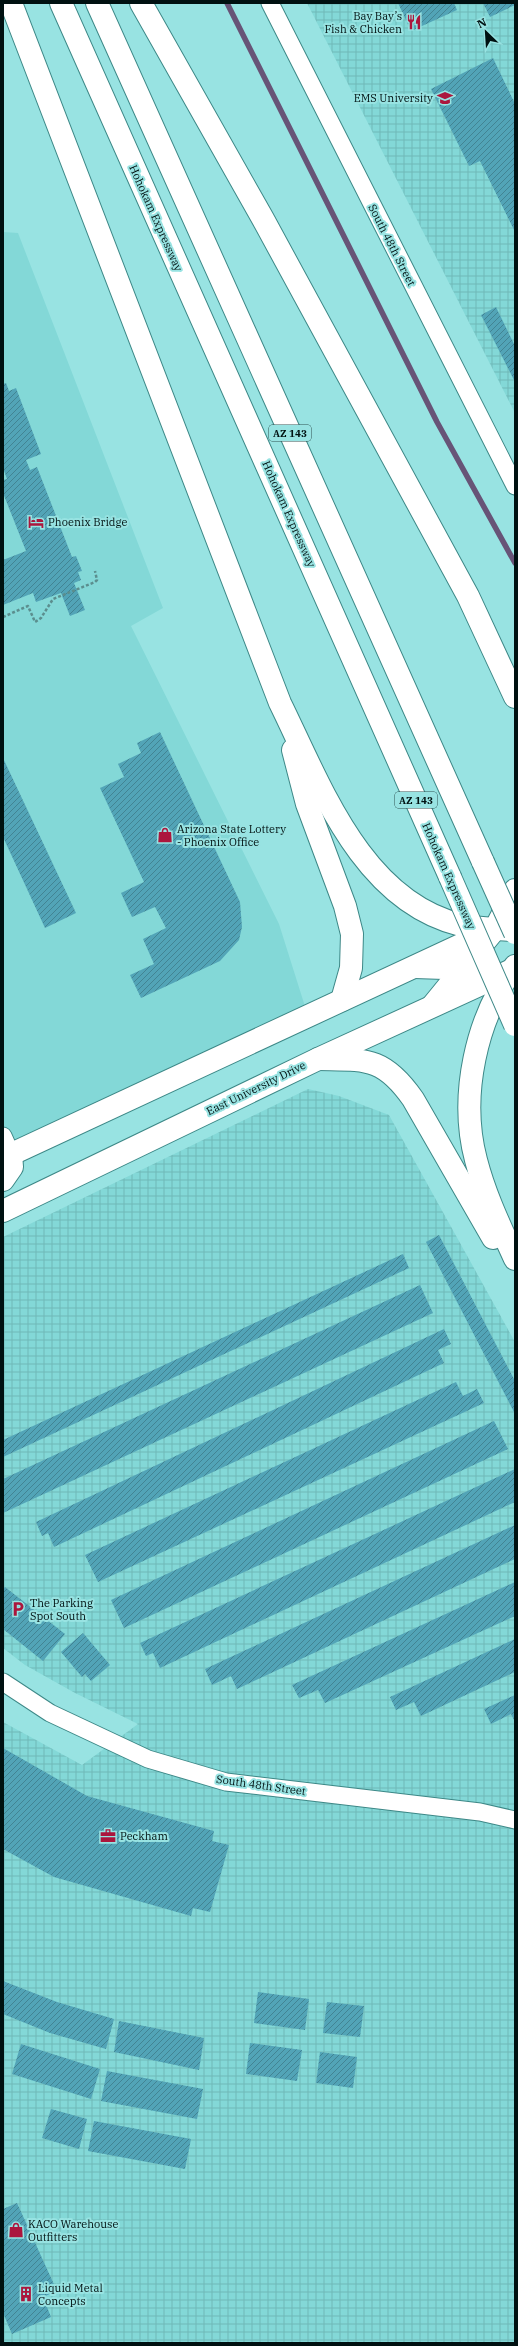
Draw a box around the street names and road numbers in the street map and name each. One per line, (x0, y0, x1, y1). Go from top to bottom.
street label: Hohokam Expressway (126, 163, 186, 273)
street label: South 48th Street (365, 202, 419, 288)
road number: AZ 143 (269, 425, 311, 441)
street label: Hohokam Expressway (259, 459, 319, 569)
road number: AZ 143 (395, 792, 437, 808)
street label: Hohokam Expressway (419, 821, 479, 931)
street label: East University Drive (204, 1058, 308, 1118)
street label: South 48th Street (215, 1772, 307, 1798)

